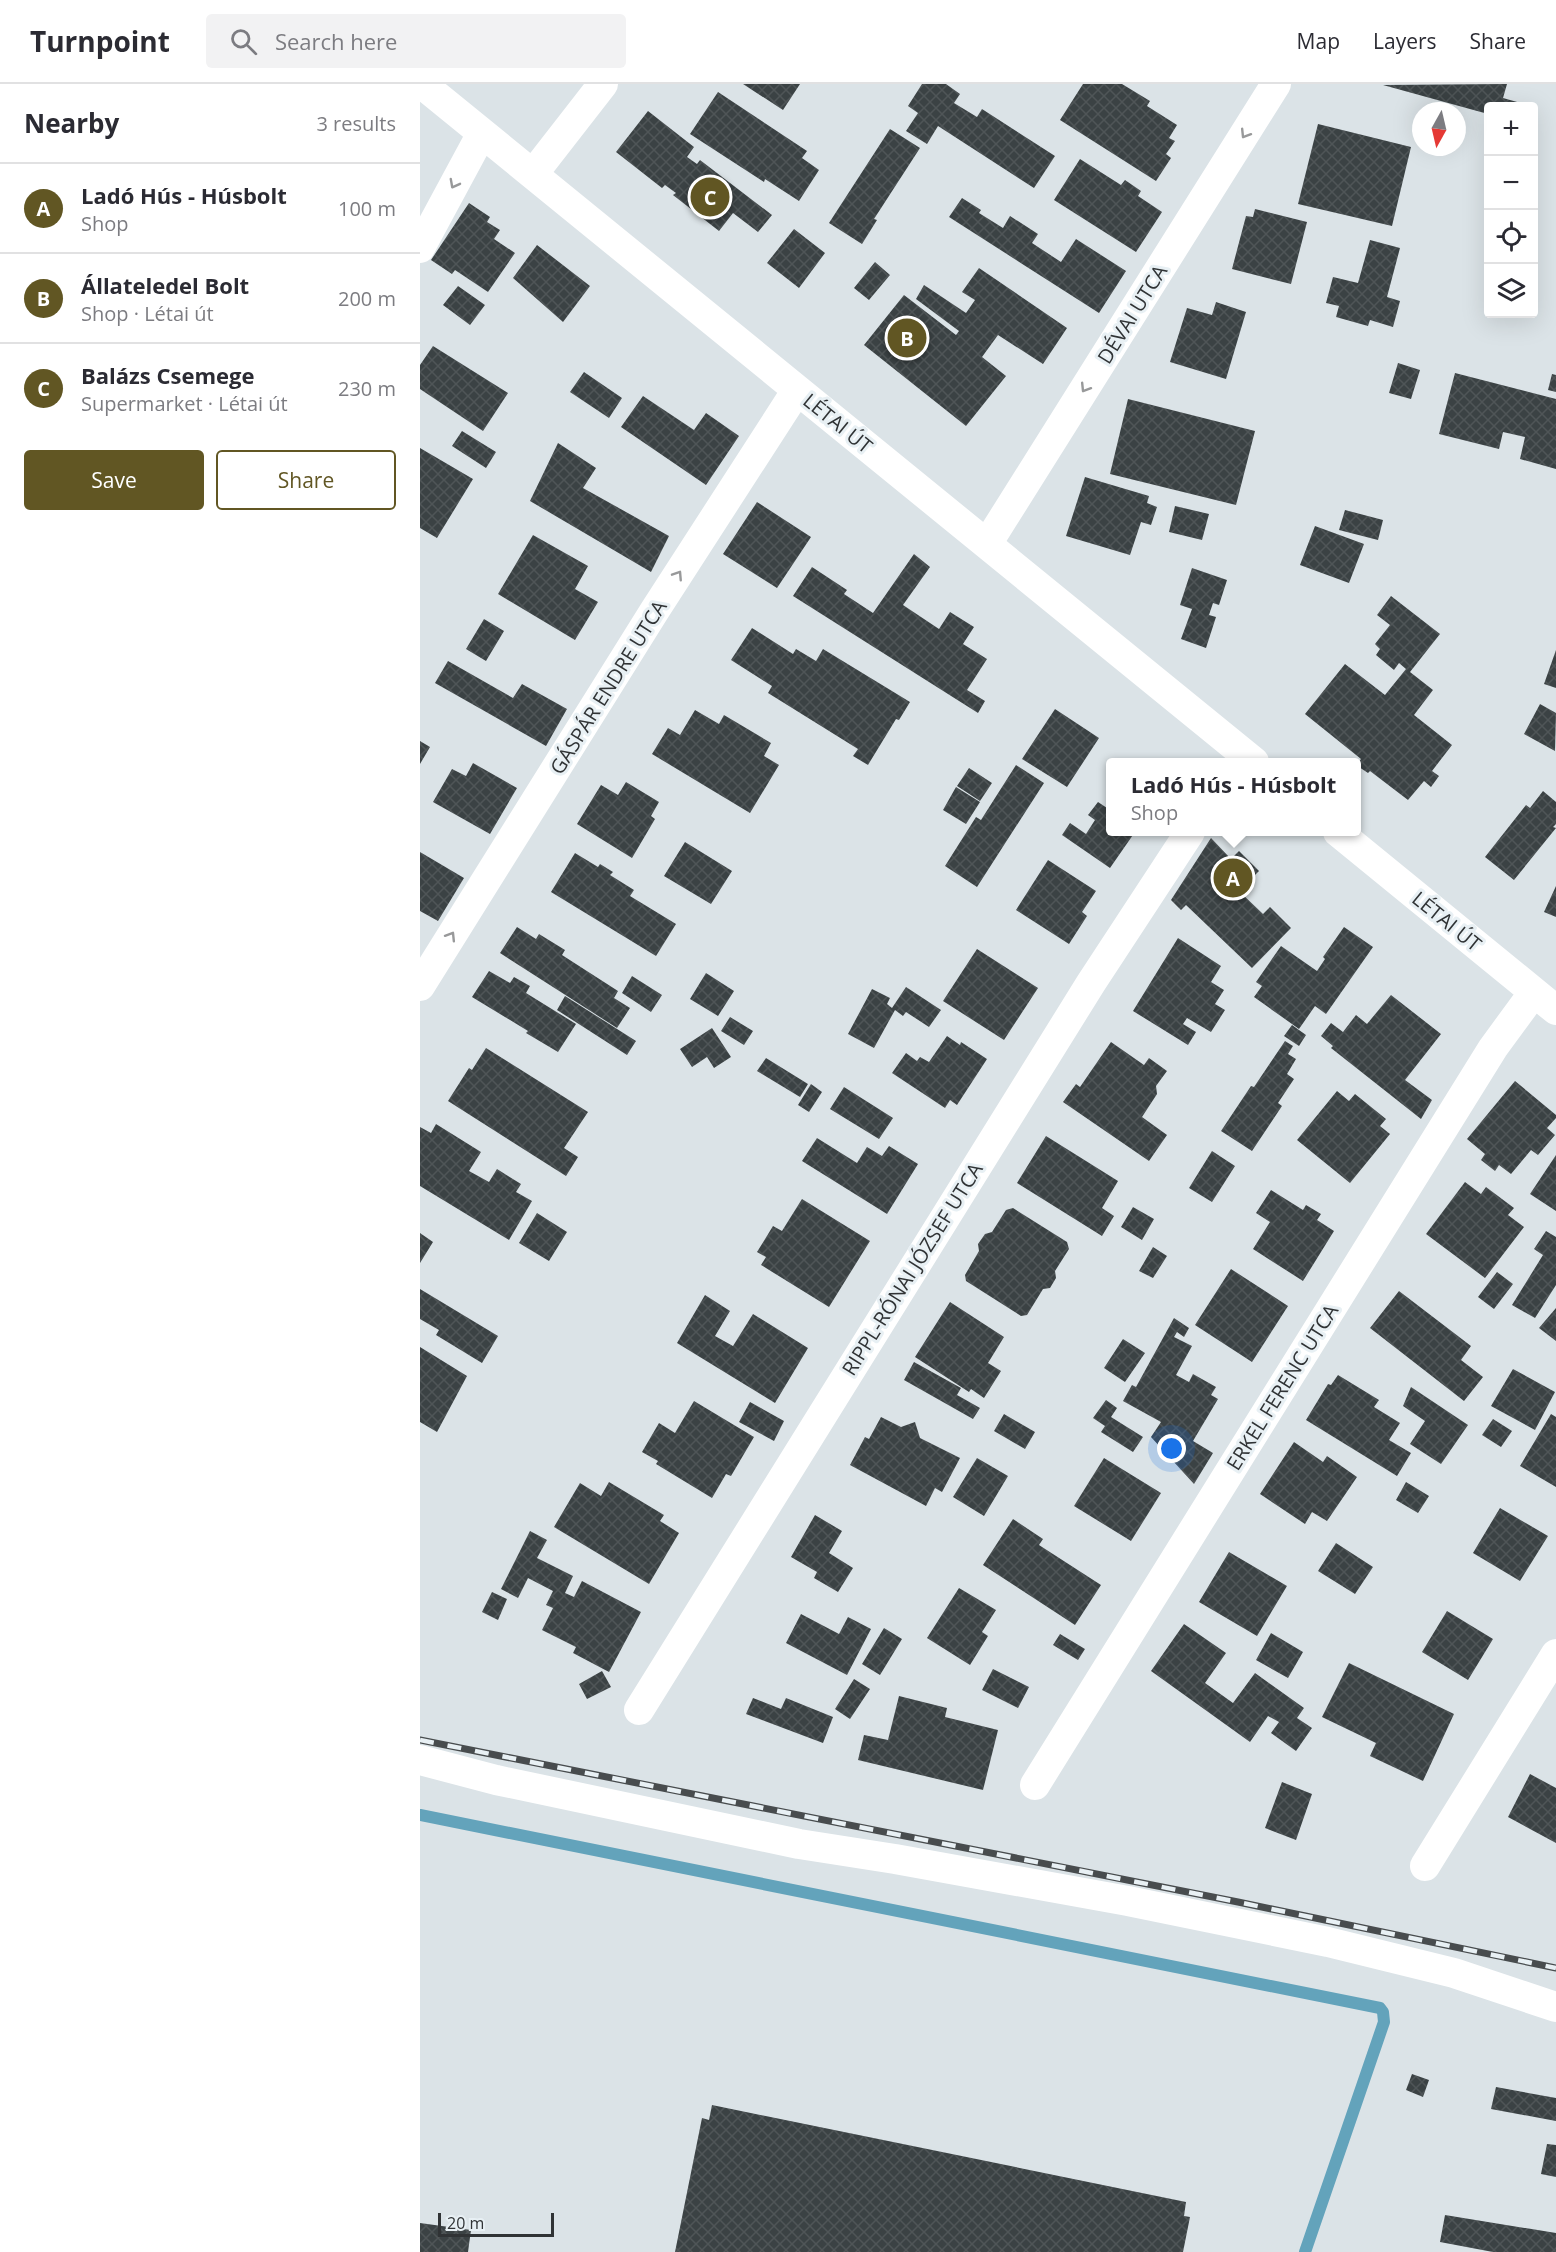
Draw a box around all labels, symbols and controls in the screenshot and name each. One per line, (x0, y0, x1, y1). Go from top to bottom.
search box (206, 14, 626, 68)
text: Turnpoint (30, 22, 170, 60)
icon: search (227, 25, 260, 58)
text: Search here (275, 26, 397, 56)
text: Map (1297, 27, 1340, 55)
text: Layers (1373, 27, 1437, 55)
text: Share (1470, 27, 1526, 55)
north arrow (1412, 102, 1466, 156)
map controls (1484, 102, 1538, 318)
button: + (1484, 102, 1538, 156)
text: Nearby (24, 105, 119, 141)
text: 3 results (316, 110, 396, 137)
one-way arrow (1241, 127, 1252, 138)
button: − (1484, 156, 1538, 210)
pin: C (690, 174, 730, 220)
one-way arrow (450, 178, 461, 189)
text: Ladó Hús - Húsbolt (81, 180, 287, 210)
text: A (37, 195, 50, 222)
text: 100 m (338, 195, 396, 222)
text: Shop (81, 210, 129, 237)
button: locate (1484, 210, 1538, 264)
street label: DÉVAI UTCA (1091, 259, 1173, 369)
button: layers (1484, 264, 1538, 318)
text: Állateledel Bolt (81, 270, 249, 300)
text: B (37, 285, 50, 312)
text: 200 m (338, 285, 396, 312)
text: Shop · Létai út (81, 300, 214, 327)
pin: B (888, 316, 926, 360)
text: Balázs Csemege (81, 360, 254, 390)
text: C (37, 375, 50, 402)
text: 230 m (338, 375, 396, 402)
one-way arrow (1081, 382, 1093, 392)
street label: LÉTAI ÚT (798, 387, 878, 459)
text: Supermarket · Létai út (81, 390, 288, 417)
button: Save (24, 450, 204, 510)
button: Share (216, 450, 396, 510)
one-way arrow (670, 571, 682, 581)
street label: GÁSPÁR ENDRE UTCA (543, 595, 673, 779)
popup (1106, 758, 1361, 836)
text: Ladó Hús - Húsbolt (1131, 769, 1336, 799)
text: Shop (1131, 799, 1178, 826)
pin: A (1214, 856, 1252, 900)
street label: LÉTAI ÚT (1407, 885, 1487, 957)
one-way arrow (444, 932, 456, 942)
street label: RIPPL-RÓNAI JÓZSEF UTCA (835, 1157, 989, 1380)
street label: ERKEL FERENC UTCA (1220, 1299, 1344, 1475)
your location (1157, 1434, 1186, 1463)
scale bar (438, 2210, 554, 2238)
text: 20 m (447, 2212, 484, 2234)

